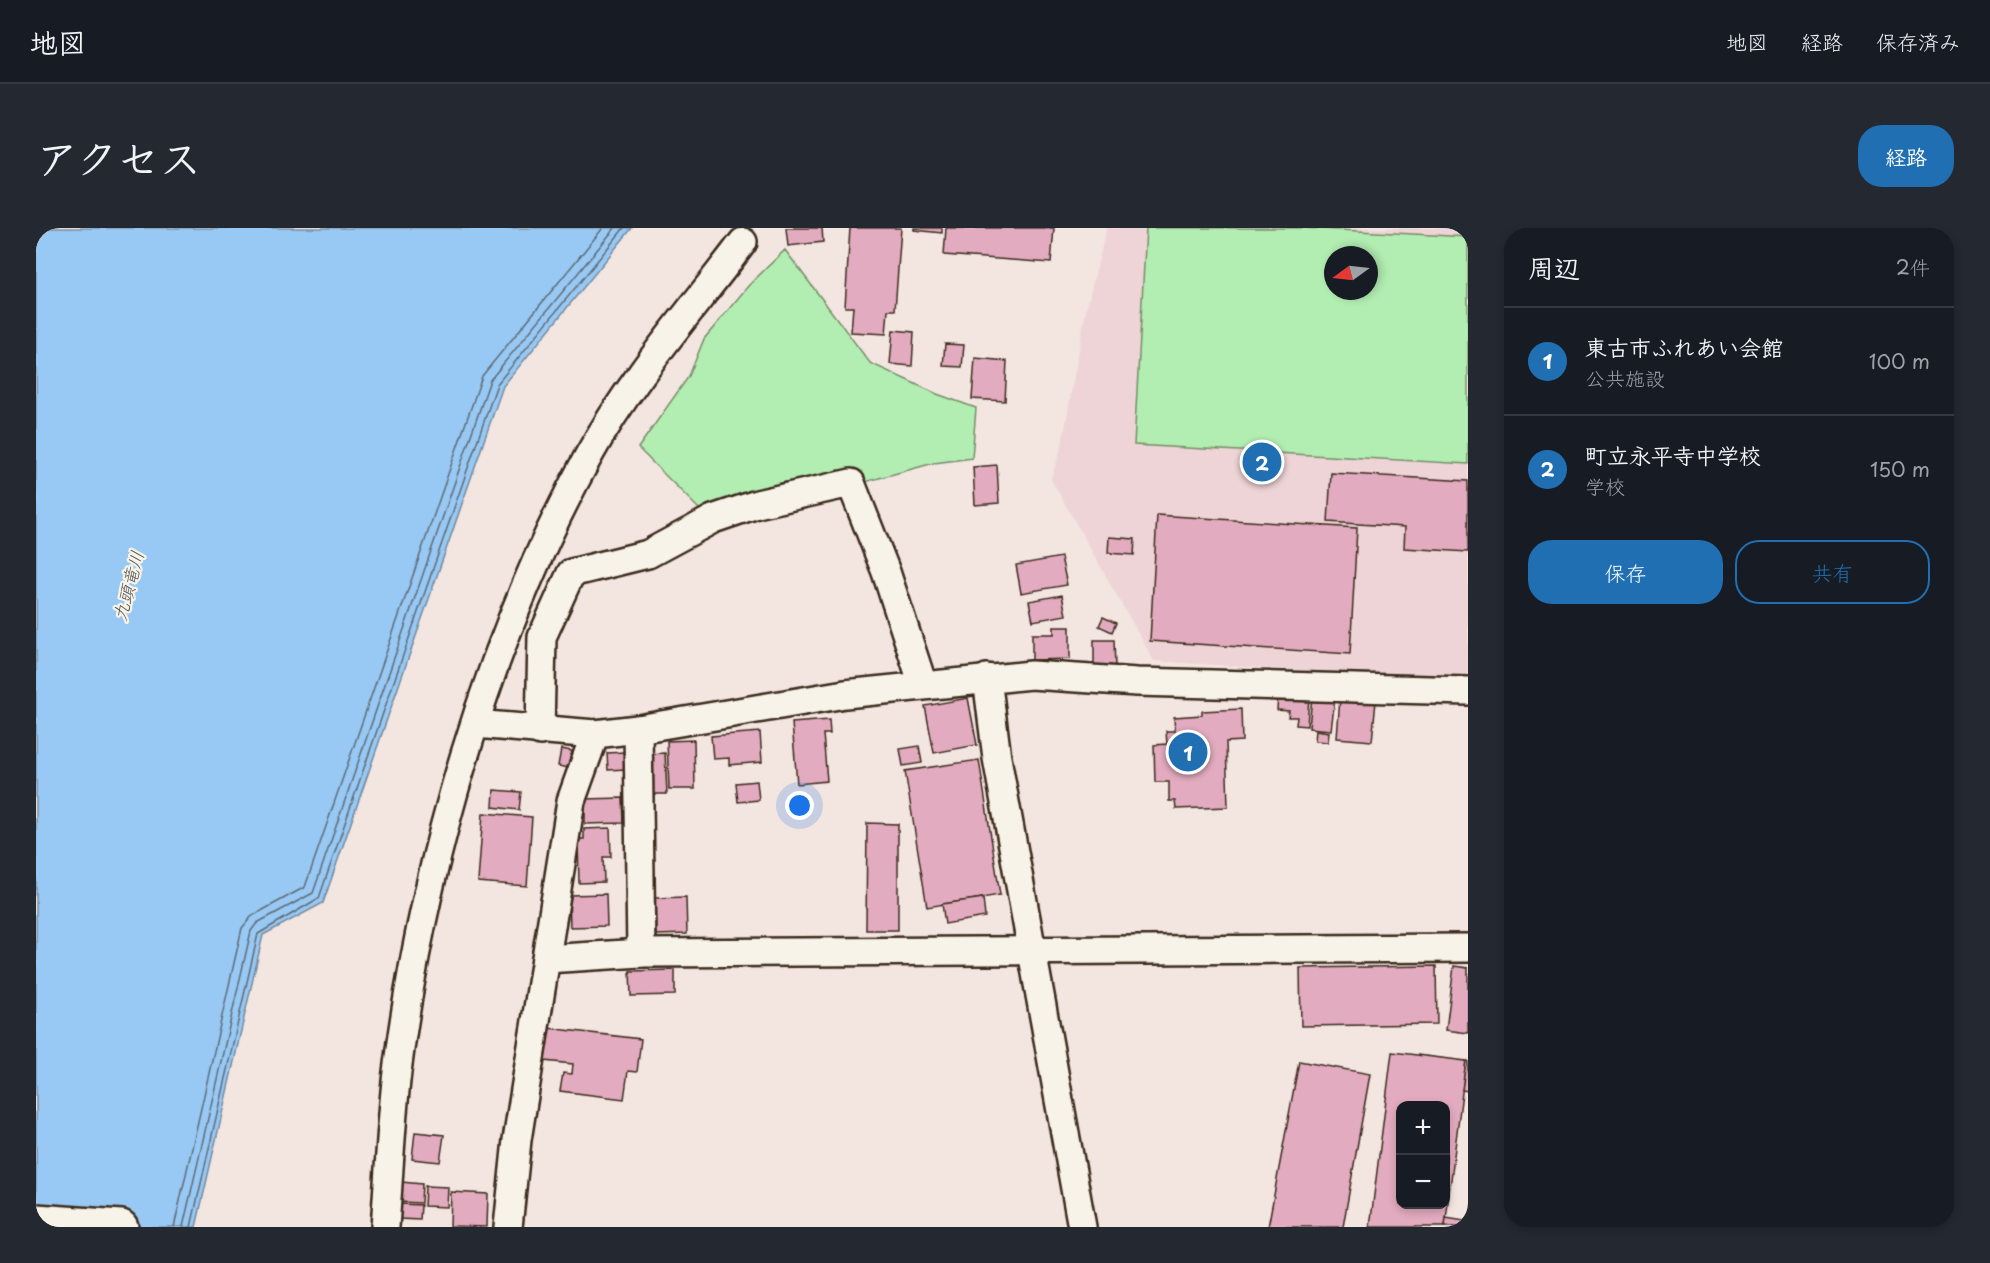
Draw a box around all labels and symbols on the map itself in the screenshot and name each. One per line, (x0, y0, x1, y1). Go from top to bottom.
north arrow (1324, 246, 1378, 300)
pin: 2 (1242, 440, 1282, 484)
water label: 九頭竜川 (105, 547, 150, 624)
pin: 1 (1168, 730, 1208, 774)
your location (785, 791, 814, 820)

